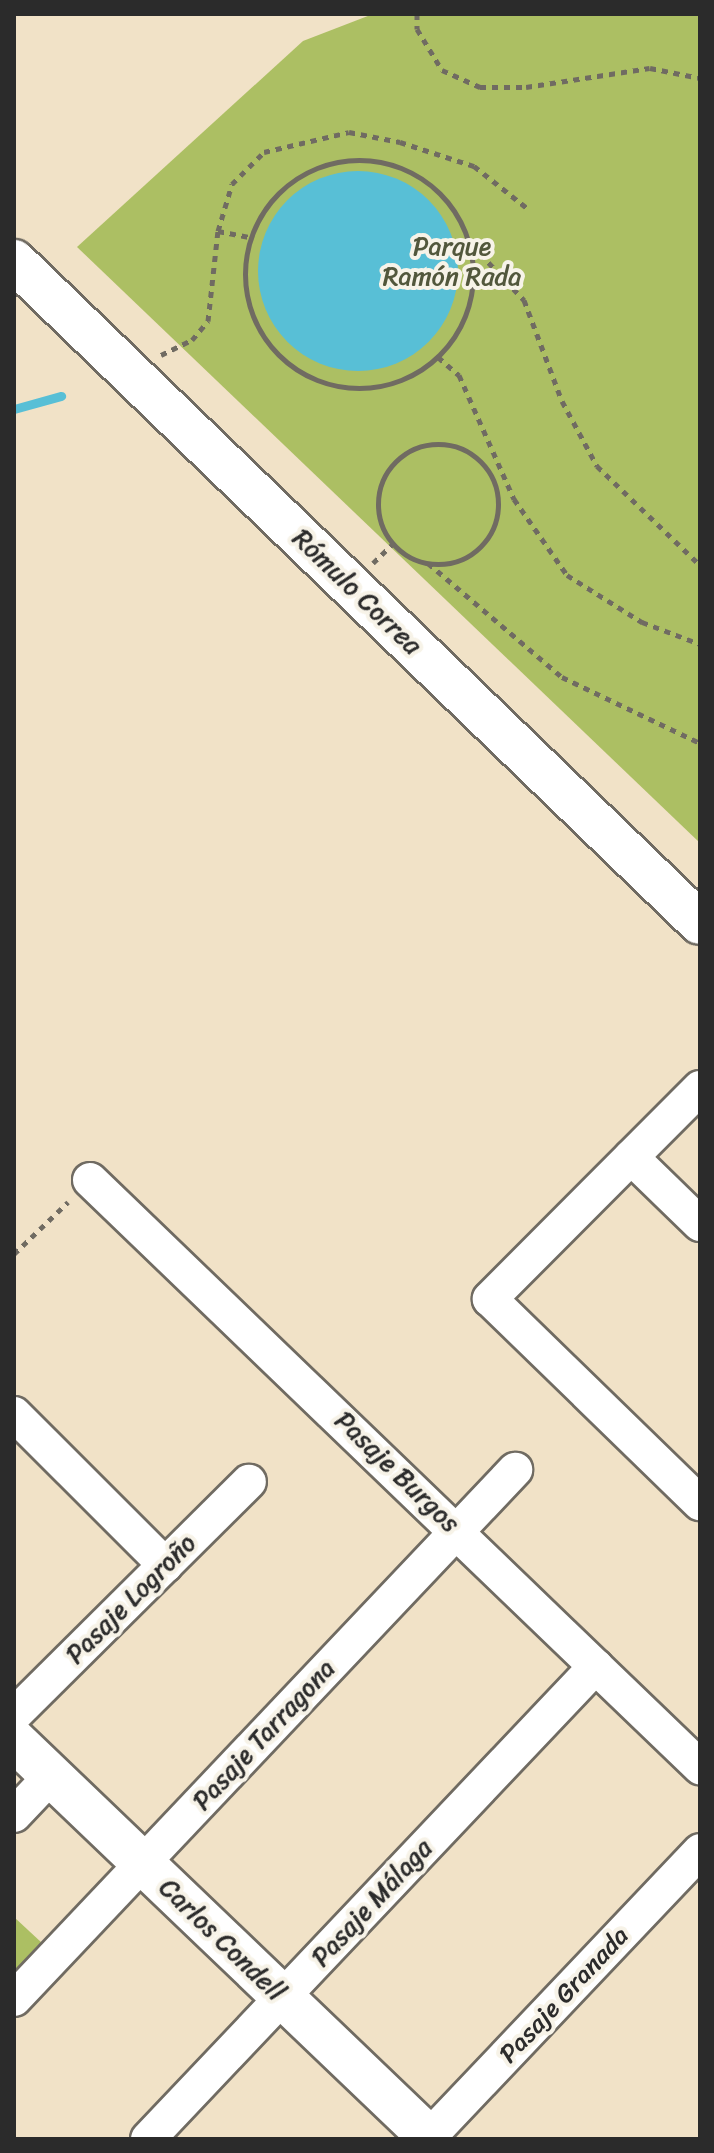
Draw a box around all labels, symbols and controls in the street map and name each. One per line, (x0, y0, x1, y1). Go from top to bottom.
park label: Parque Ramón Rada (383, 231, 521, 292)
street label: Rómulo Correa (286, 523, 428, 661)
street label: Pasaje Burgos (329, 1405, 465, 1539)
street label: Pasaje Logroño (60, 1528, 202, 1670)
street label: Pasaje Tarragona (186, 1653, 342, 1817)
street label: Pasaje Málaga (305, 1833, 439, 1973)
street label: Carlos Condell (152, 1872, 292, 2008)
street label: Pasaje Granada (493, 1920, 635, 2070)

